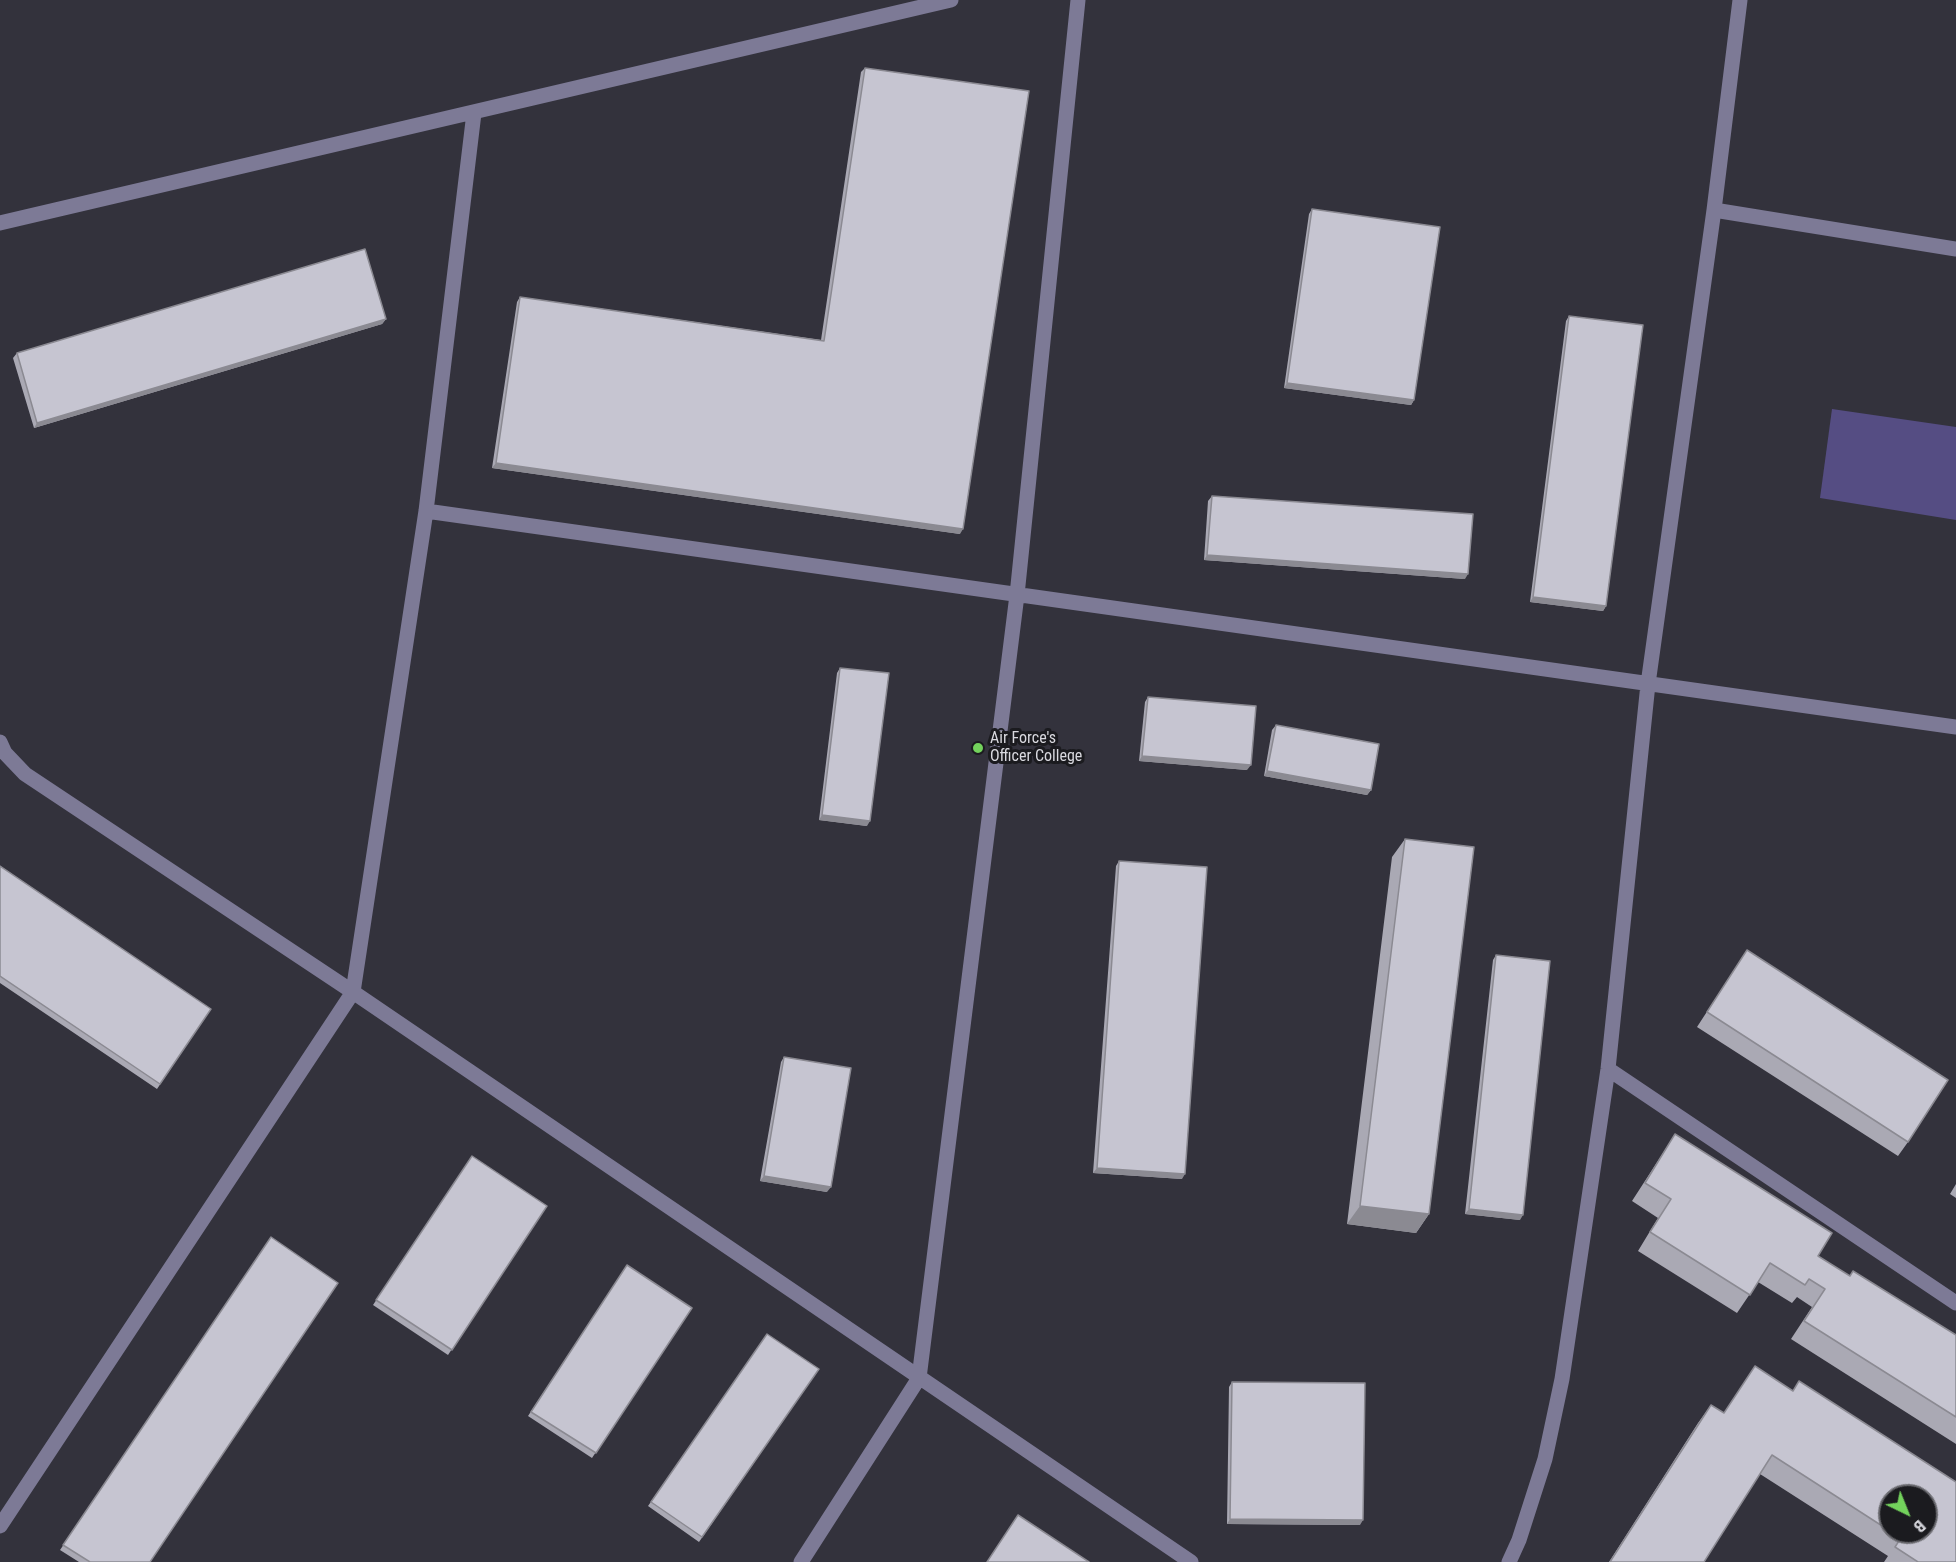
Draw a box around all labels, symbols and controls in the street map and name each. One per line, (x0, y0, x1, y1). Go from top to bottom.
place label: Air Force's Officer College (990, 729, 1082, 767)
marker: Air Force's Officer College (971, 741, 985, 755)
north arrow (1878, 1484, 1938, 1544)
text: B (1909, 1516, 1929, 1536)

